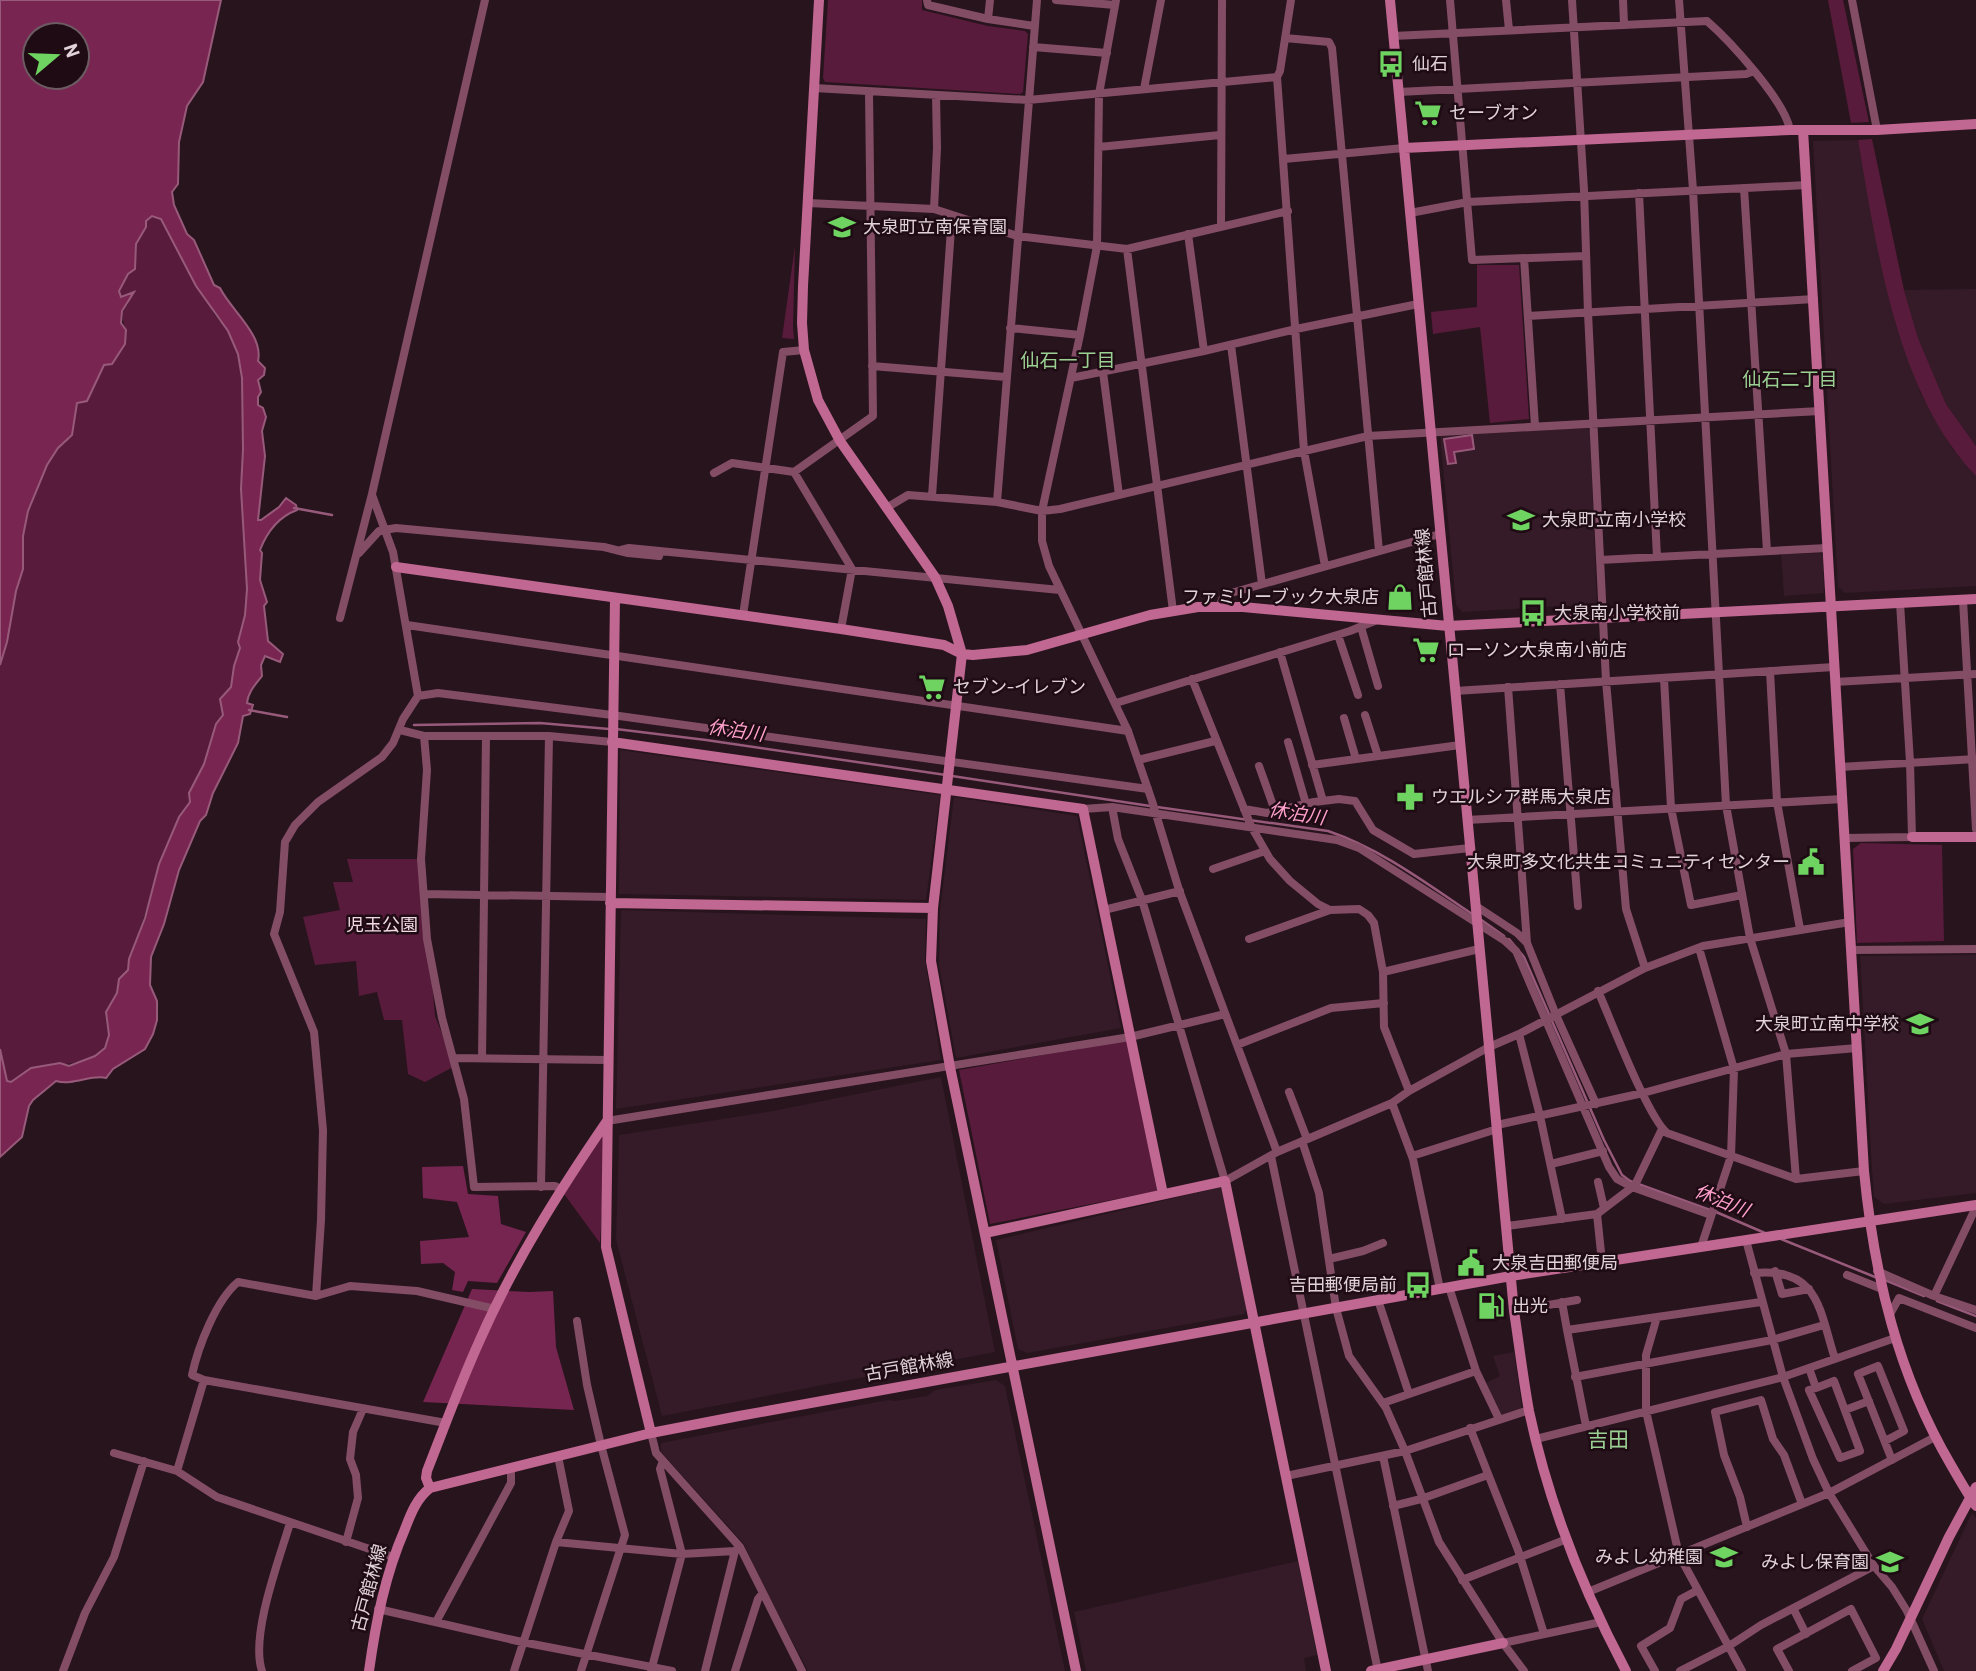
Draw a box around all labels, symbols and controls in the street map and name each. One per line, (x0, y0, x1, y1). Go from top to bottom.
north arrow (21, 21, 91, 91)
text: N (60, 41, 85, 60)
bus stop icon: 仙石 (1376, 49, 1406, 79)
place label: 仙石 (1412, 52, 1448, 74)
supermarket icon: セーブオン (1413, 98, 1443, 128)
place label: セーブオン (1449, 101, 1538, 123)
school or university icon: 大泉町立南保育園 (827, 212, 857, 242)
place label: 大泉町立南保育園 (863, 215, 1007, 237)
district label: 仙石一丁目 (1020, 348, 1116, 371)
district label: 仙石二丁目 (1742, 367, 1838, 390)
school or university icon: 大泉町立南小学校 (1506, 505, 1536, 535)
place label: 大泉町立南小学校 (1542, 508, 1686, 530)
street label: 古戸館林線 (1410, 527, 1440, 619)
shop icon: ファミリーブック大泉店 (1385, 582, 1415, 612)
place label: ファミリーブック大泉店 (1182, 585, 1379, 607)
bus stop icon: 大泉南小学校前 (1518, 598, 1548, 628)
place label: 大泉南小学校前 (1554, 601, 1680, 623)
supermarket icon: ローソン大泉南小前店 (1411, 635, 1441, 665)
place label: ローソン大泉南小前店 (1447, 638, 1627, 660)
supermarket icon: セブン-イレブン (917, 672, 947, 702)
place label: セブン-イレブン (953, 675, 1086, 697)
water label: 休泊川 (706, 714, 768, 745)
pharmacy icon: ウエルシア群馬大泉店 (1395, 782, 1425, 812)
place label: ウエルシア群馬大泉店 (1431, 785, 1611, 807)
water label: 休泊川 (1267, 797, 1329, 829)
public building icon: 大泉町多文化共生コミュニティセンター (1796, 847, 1826, 877)
place label: 大泉町多文化共生コミュニティセンター (1467, 850, 1790, 872)
park label: 児玉公園 (346, 913, 418, 935)
school or university icon: 大泉町立南中学校 (1905, 1009, 1935, 1039)
place label: 大泉町立南中学校 (1755, 1012, 1899, 1034)
water label: 休泊川 (1691, 1178, 1755, 1222)
public building icon: 大泉吉田郵便局 (1456, 1248, 1486, 1278)
place label: 大泉吉田郵便局 (1492, 1251, 1618, 1273)
bus stop icon: 吉田郵便局前 (1403, 1270, 1433, 1300)
place label: 吉田郵便局前 (1289, 1273, 1397, 1295)
fuel station icon: 出光 (1476, 1291, 1506, 1321)
place label: 出光 (1512, 1294, 1548, 1316)
street label: 古戸館林線 (863, 1347, 955, 1385)
district label: 吉田 (1587, 1426, 1629, 1451)
street label: 古戸館林線 (346, 1541, 390, 1634)
school or university icon: みよし幼稚園 (1709, 1542, 1739, 1572)
place label: みよし幼稚園 (1595, 1545, 1703, 1567)
school or university icon: みよし保育園 (1875, 1547, 1905, 1577)
place label: みよし保育園 (1761, 1550, 1869, 1572)

